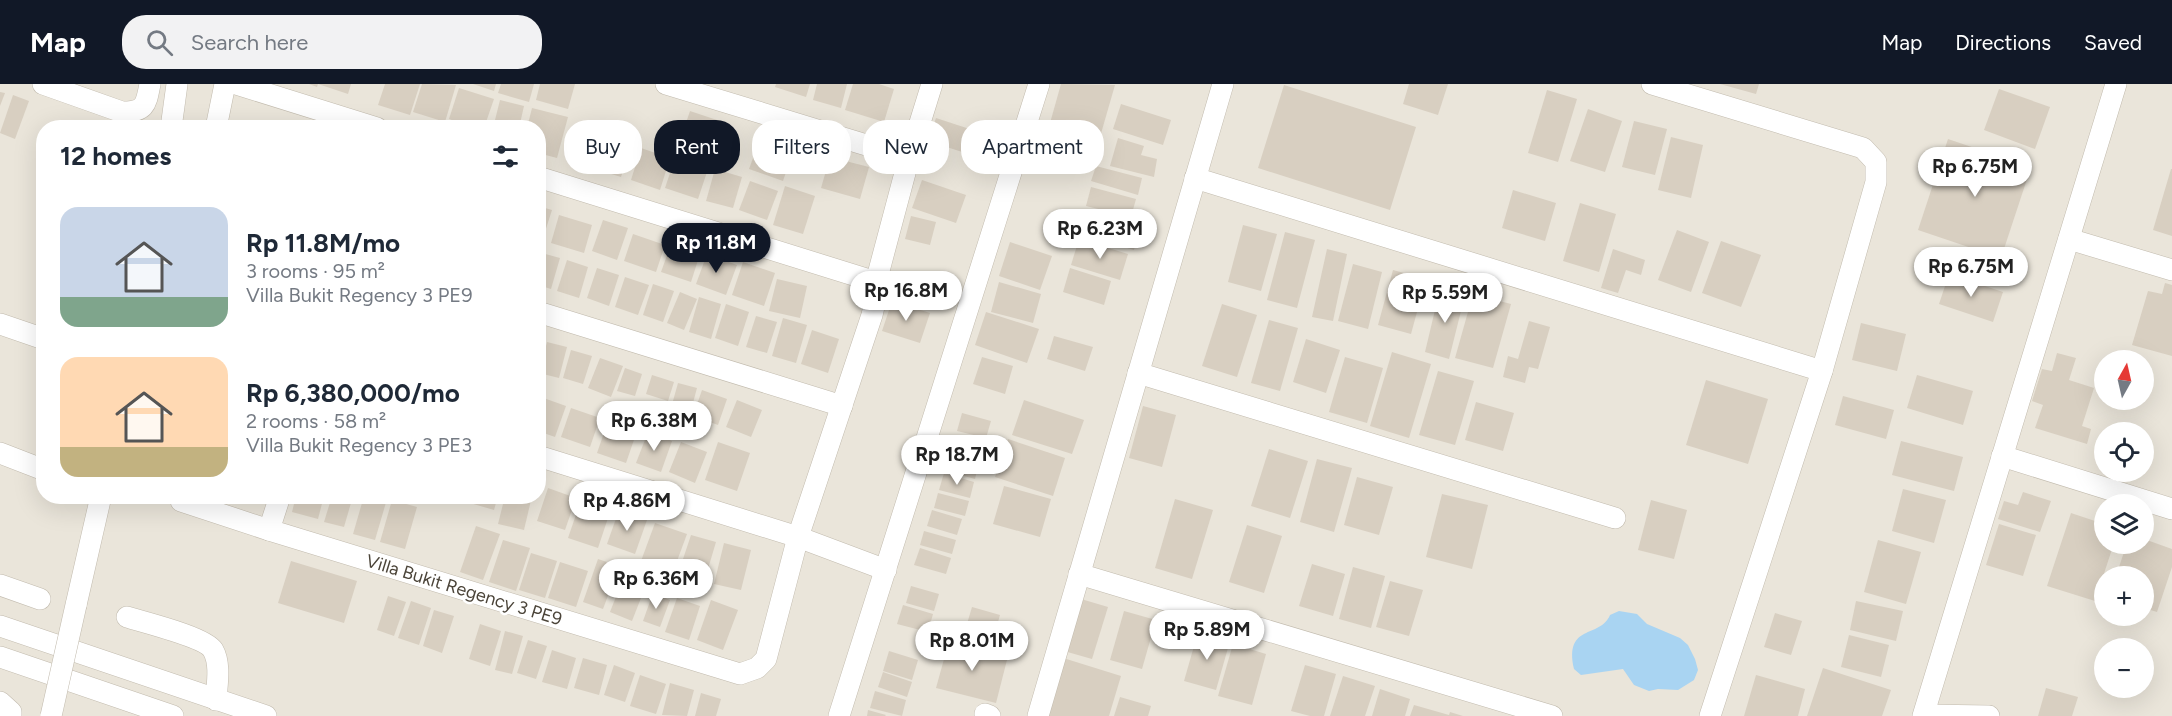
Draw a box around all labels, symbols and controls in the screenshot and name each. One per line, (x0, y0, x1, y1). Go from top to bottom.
search box (122, 15, 542, 69)
text: Map (30, 25, 86, 59)
icon: search (143, 26, 176, 59)
text: Search here (191, 29, 308, 56)
text: Map (1881, 30, 1922, 55)
text: Directions (1955, 30, 2051, 55)
text: Saved (2084, 30, 2142, 55)
chip: Buy (564, 120, 642, 174)
chip: Rent (654, 120, 740, 174)
chip: Filters (752, 120, 851, 174)
chip: New (863, 120, 949, 174)
chip: Apartment (961, 120, 1104, 174)
text: 12 homes (60, 140, 171, 172)
icon: filters (489, 140, 522, 173)
pin: Rp 6.75M (1913, 147, 2037, 198)
text: Rp 6.75M (1932, 154, 2018, 178)
pin: Rp 6.23M (1038, 209, 1162, 260)
text: Rp 6.23M (1057, 216, 1143, 240)
pin: Rp 11.8M (654, 223, 778, 274)
text: Rp 11.8M/mo (246, 227, 400, 259)
text: Rp 11.8M (676, 230, 756, 254)
icon: home (108, 231, 180, 303)
pin: Rp 6.75M (1909, 247, 2033, 298)
text: Rp 6.75M (1928, 254, 2014, 278)
text: 3 rooms · 95 m² (246, 259, 385, 283)
pin: Rp 16.8M (844, 271, 968, 322)
pin: Rp 5.59M (1383, 273, 1507, 324)
text: Rp 16.8M (864, 278, 948, 302)
text: Rp 5.59M (1402, 280, 1488, 304)
text: Villa Bukit Regency 3 PE9 (246, 283, 473, 307)
north arrow (2094, 350, 2154, 410)
map controls (2094, 350, 2154, 698)
text: Rp 6,380,000/mo (246, 377, 460, 409)
icon: home (108, 381, 180, 453)
pin: Rp 6.38M (592, 401, 716, 452)
text: Rp 6.38M (611, 408, 697, 432)
text: 2 rooms · 58 m² (246, 409, 386, 433)
button: locate (2094, 422, 2154, 482)
text: Villa Bukit Regency 3 PE3 (246, 433, 472, 457)
pin: Rp 18.7M (895, 435, 1019, 486)
text: Rp 18.7M (915, 442, 999, 466)
pin: Rp 4.86M (565, 481, 689, 532)
text: Rp 4.86M (583, 488, 671, 512)
button: layers (2094, 494, 2154, 554)
street label: Villa Bukit Regency 3 PE9 (363, 550, 565, 630)
pin: Rp 6.36M (594, 559, 718, 610)
text: Rp 6.36M (613, 566, 699, 590)
button: + (2094, 566, 2154, 626)
pin: Rp 5.89M (1145, 610, 1269, 661)
text: Rp 5.89M (1163, 617, 1251, 641)
pin: Rp 8.01M (910, 621, 1034, 672)
text: Rp 8.01M (929, 628, 1015, 652)
button: − (2094, 638, 2154, 698)

